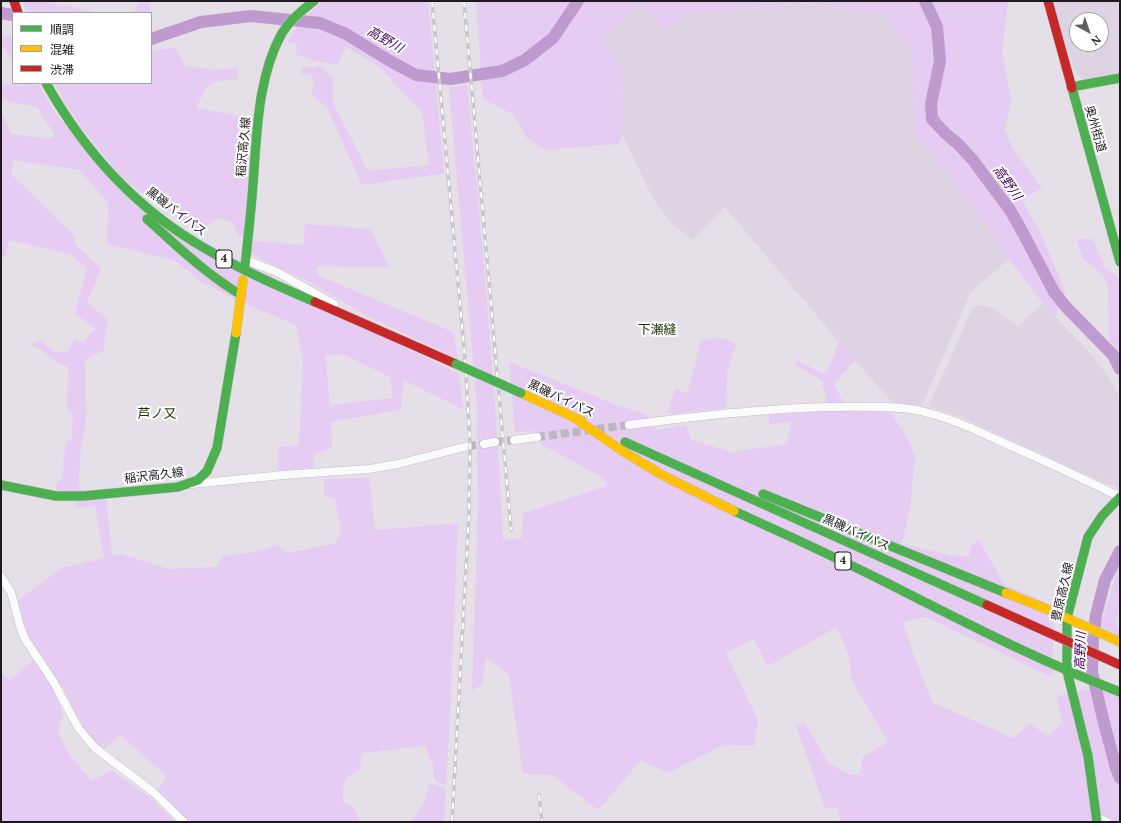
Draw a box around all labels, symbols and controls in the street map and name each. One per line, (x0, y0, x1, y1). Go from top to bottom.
legend (12, 12, 152, 84)
north arrow (1069, 12, 1109, 52)
text: 順調 (50, 22, 74, 37)
water label: 高野川 (364, 23, 406, 57)
text: N (1088, 32, 1104, 48)
text: 混雑 (50, 42, 74, 57)
text: 渋滞 (50, 62, 74, 77)
street label: 奥州街道 (1081, 104, 1109, 154)
street label: 稲沢高久線 (234, 116, 254, 178)
water label: 高野川 (989, 163, 1025, 203)
street label: 黒磯バイパス (143, 185, 209, 239)
road number: 4 (216, 250, 232, 268)
district label: 下瀬縫 (638, 322, 676, 338)
street label: 黒磯バイパス (525, 377, 597, 421)
district label: 芦ノ又 (138, 406, 176, 422)
street label: 稲沢高久線 (123, 465, 185, 487)
street label: 黒磯バイパス (820, 512, 892, 554)
road number: 4 (835, 552, 851, 570)
street label: 豊原高久線 (1049, 561, 1077, 623)
water label: 高野川 (1073, 631, 1089, 671)

